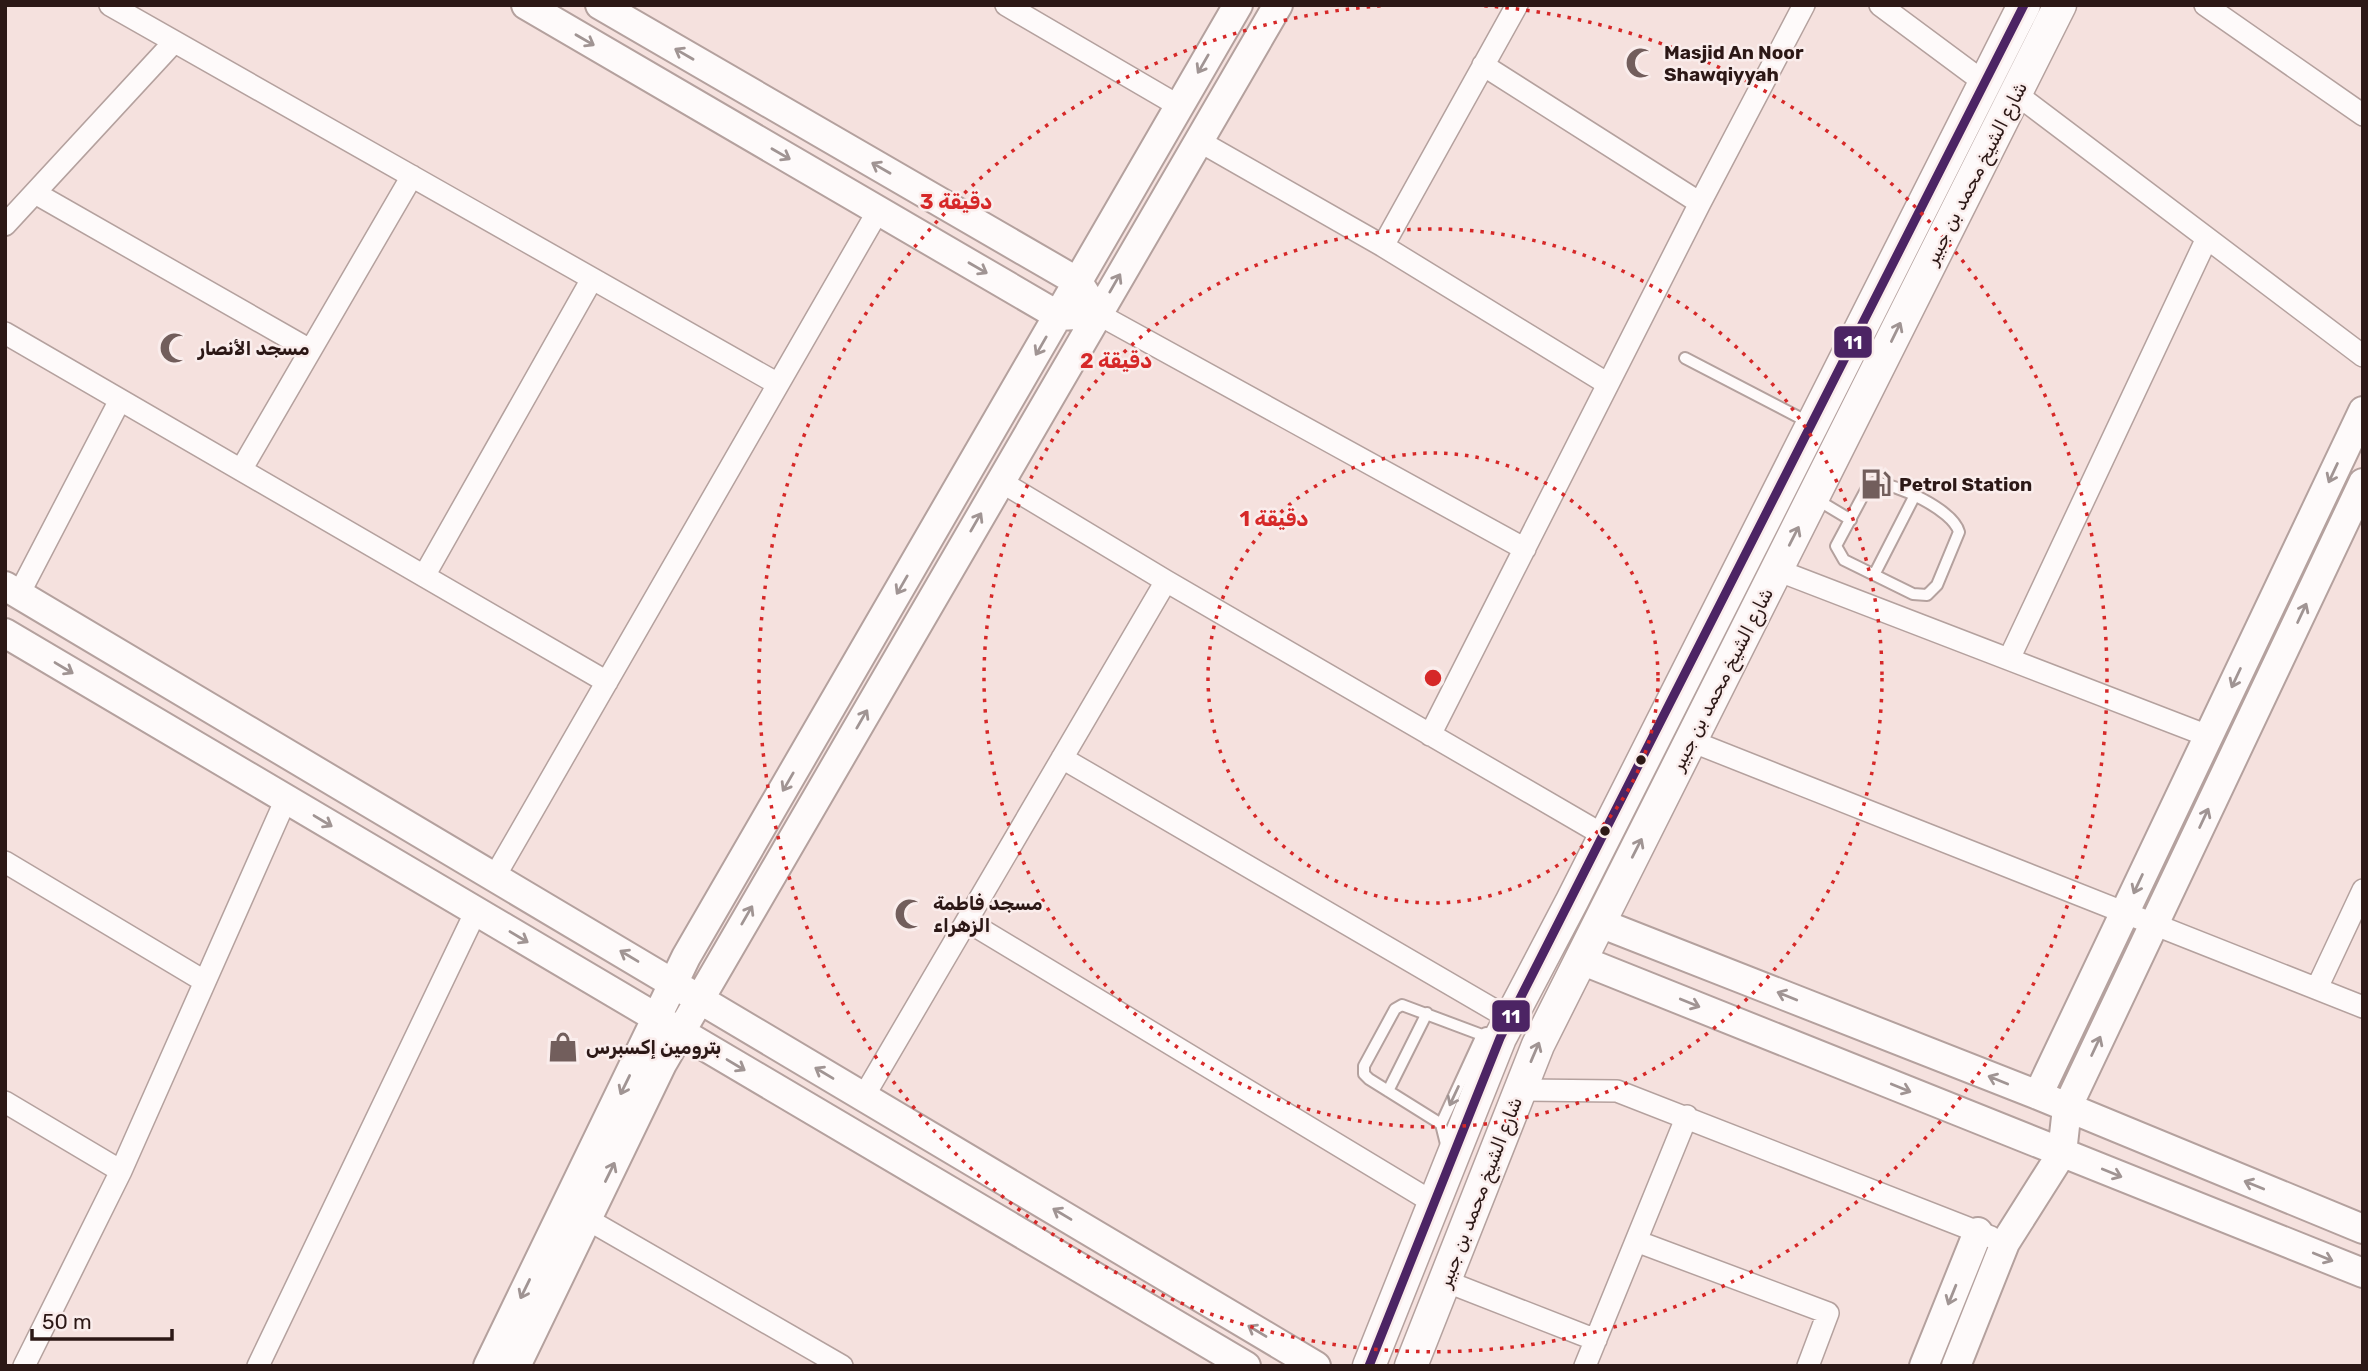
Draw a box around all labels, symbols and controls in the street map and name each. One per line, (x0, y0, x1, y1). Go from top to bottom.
one-way arrow (574, 33, 594, 47)
place label: Masjid An Noor Shawqiyyah (1664, 41, 1804, 86)
mosque icon: Masjid An Noor Shawqiyyah (1624, 46, 1658, 80)
one-way arrow (675, 47, 695, 61)
one-way arrow (1196, 54, 1210, 74)
street label: شارع الشيخ محمد بن جبير (1919, 78, 2034, 270)
one-way arrow (771, 147, 791, 161)
one-way arrow (872, 161, 892, 175)
text: 3 دقيقة (920, 189, 992, 214)
one-way arrow (967, 262, 987, 276)
one-way arrow (1109, 274, 1123, 294)
one-way arrow (1890, 322, 1904, 343)
line badge: 11 (1833, 325, 1873, 359)
mosque icon: مسجد الأنصار (158, 331, 192, 365)
text: 11 (1844, 331, 1862, 354)
one-way arrow (1034, 336, 1048, 356)
place label: مسجد الأنصار (197, 337, 310, 360)
text: 2 دقيقة (1080, 348, 1152, 373)
one-way arrow (2326, 462, 2340, 483)
fuel station icon: Petrol Station (1859, 467, 1893, 501)
place label: Petrol Station (1899, 473, 2032, 496)
text: 1 دقيقة (1240, 506, 1308, 531)
one-way arrow (969, 513, 983, 533)
one-way arrow (1788, 526, 1802, 547)
one-way arrow (895, 575, 909, 595)
street label: شارع الشيخ محمد بن جبير (1665, 584, 1780, 776)
one-way arrow (2295, 603, 2309, 624)
one-way arrow (53, 662, 74, 675)
centre of rings (1421, 666, 1445, 690)
one-way arrow (2229, 667, 2242, 688)
one-way arrow (855, 709, 869, 729)
unlabelled marker (1634, 753, 1648, 767)
one-way arrow (781, 771, 794, 792)
one-way arrow (2198, 808, 2211, 829)
one-way arrow (313, 814, 333, 828)
unlabelled marker (1598, 824, 1612, 838)
one-way arrow (1631, 838, 1645, 859)
one-way arrow (2131, 873, 2144, 894)
place label: مسجد فاطمة الزهراء (933, 892, 1043, 937)
mosque icon: مسجد فاطمة الزهراء (893, 897, 927, 931)
one-way arrow (740, 906, 754, 926)
one-way arrow (508, 930, 528, 944)
one-way arrow (619, 949, 639, 963)
one-way arrow (1776, 989, 1798, 1002)
one-way arrow (1678, 998, 1700, 1011)
line badge: 11 (1491, 999, 1531, 1033)
text: 11 (1502, 1005, 1520, 1028)
shop icon: بترومين إكسبرس (546, 1030, 580, 1064)
place label: بترومين إكسبرس (586, 1036, 721, 1060)
one-way arrow (2090, 1036, 2103, 1057)
one-way arrow (1530, 1041, 1543, 1063)
one-way arrow (725, 1058, 745, 1072)
one-way arrow (815, 1065, 835, 1079)
one-way arrow (1988, 1072, 2010, 1085)
one-way arrow (618, 1074, 632, 1095)
one-way arrow (1889, 1082, 1911, 1095)
one-way arrow (1446, 1086, 1459, 1107)
street label: شارع الشيخ محمد بن جبير (1433, 1094, 1529, 1292)
one-way arrow (603, 1162, 617, 1183)
one-way arrow (2101, 1167, 2122, 1180)
one-way arrow (2244, 1177, 2266, 1190)
one-way arrow (1052, 1207, 1072, 1221)
one-way arrow (2312, 1252, 2334, 1265)
one-way arrow (518, 1278, 531, 1299)
one-way arrow (1945, 1284, 1958, 1306)
scale bar (32, 1298, 172, 1342)
text: 50 m (42, 1309, 92, 1334)
one-way arrow (1247, 1324, 1267, 1338)

